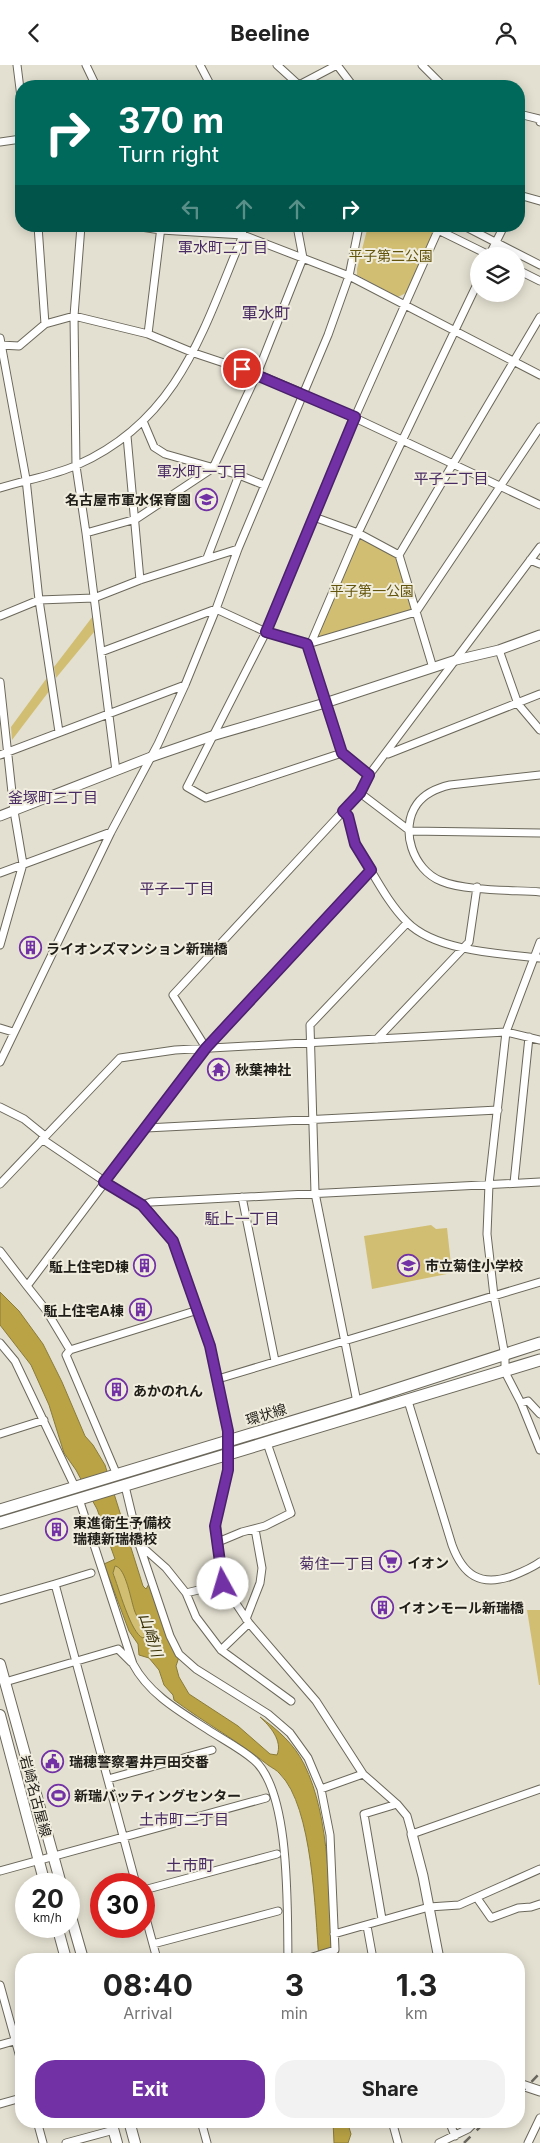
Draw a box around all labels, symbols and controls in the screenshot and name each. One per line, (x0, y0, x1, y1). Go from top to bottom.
icon: back (20, 19, 48, 47)
icon: person (492, 19, 520, 47)
text: Beeline (230, 20, 310, 46)
text: 370 m (118, 99, 224, 141)
icon: right (35, 100, 100, 165)
text: Turn right (118, 141, 219, 167)
icon: left (177, 195, 205, 223)
icon: ahead (230, 195, 258, 223)
icon: ahead (283, 195, 311, 223)
icon: right (336, 195, 364, 223)
district label: 軍水町二丁目 (178, 238, 268, 257)
park label: 平子第二公園 (349, 247, 433, 264)
map controls (470, 247, 525, 302)
button: layers (470, 247, 525, 302)
district label: 軍水町 (242, 303, 290, 323)
pin (221, 348, 263, 390)
icon: arrive (228, 355, 256, 383)
district label: 軍水町一丁目 (157, 462, 247, 481)
district label: 平子二丁目 (413, 469, 489, 488)
school or university icon: 名古屋市軍水保育園 (195, 487, 219, 511)
place label: 名古屋市軍水保育園 (65, 491, 191, 508)
park label: 平子第一公園 (330, 582, 414, 599)
district label: 釜塚町二丁目 (8, 788, 98, 807)
district label: 平子一丁目 (139, 879, 215, 898)
building icon: ライオンズマンション新瑞橋 (18, 936, 42, 960)
place label: ライオンズマンション新瑞橋 (46, 940, 228, 957)
temple icon: 秋葉神社 (207, 1057, 231, 1081)
place label: 秋葉神社 (235, 1061, 291, 1078)
district label: 駈上一丁目 (204, 1209, 280, 1228)
school or university icon: 市立菊住小学校 (397, 1253, 421, 1277)
building icon: 駈上住宅D棟 (133, 1254, 157, 1278)
place label: 市立菊住小学校 (425, 1257, 523, 1274)
place label: 駈上住宅D棟 (49, 1258, 129, 1275)
building icon: 駈上住宅A棟 (128, 1298, 152, 1322)
place label: 駈上住宅A棟 (44, 1302, 124, 1319)
building icon: あかのれん (105, 1378, 129, 1402)
place label: あかのれん (133, 1382, 203, 1399)
street label: 環状線 (243, 1400, 289, 1428)
place label: 東進衛生予備校 瑞穂新瑞橋校 (73, 1514, 171, 1547)
building icon: 東進衛生予備校 瑞穂新瑞橋校 (45, 1518, 69, 1542)
supermarket icon: イオン (379, 1550, 403, 1574)
district label: 菊住一丁目 (299, 1554, 375, 1573)
place label: イオン (407, 1554, 449, 1571)
position arrow (196, 1557, 248, 1609)
building icon: イオンモール新瑞橋 (370, 1595, 394, 1619)
place label: イオンモール新瑞橋 (398, 1599, 524, 1616)
water label: 山崎川 (135, 1611, 168, 1661)
public building icon: 瑞穂警察署井戸田交番 (41, 1749, 65, 1773)
street label: 岩崎名古屋線 (17, 1753, 55, 1839)
place label: 瑞穂警察署井戸田交番 (69, 1753, 209, 1770)
sports icon: 新瑞バッティングセンター (46, 1783, 70, 1807)
place label: 新瑞バッティングセンター (74, 1787, 241, 1804)
district label: 土市町二丁目 (139, 1810, 229, 1829)
district label: 土市町 (166, 1855, 214, 1875)
speed limit sign: 30 (90, 1873, 155, 1938)
text: 20 (31, 1884, 64, 1914)
text: km/h (33, 1910, 62, 1925)
text: 08:40 (103, 1967, 193, 2003)
text: 3 (285, 1967, 304, 2003)
text: 1.3 (396, 1967, 437, 2003)
text: Arrival (123, 2003, 172, 2023)
text: min (281, 2003, 308, 2023)
text: km (405, 2003, 428, 2023)
button: Exit (35, 2060, 265, 2118)
button: Share (275, 2060, 505, 2118)

